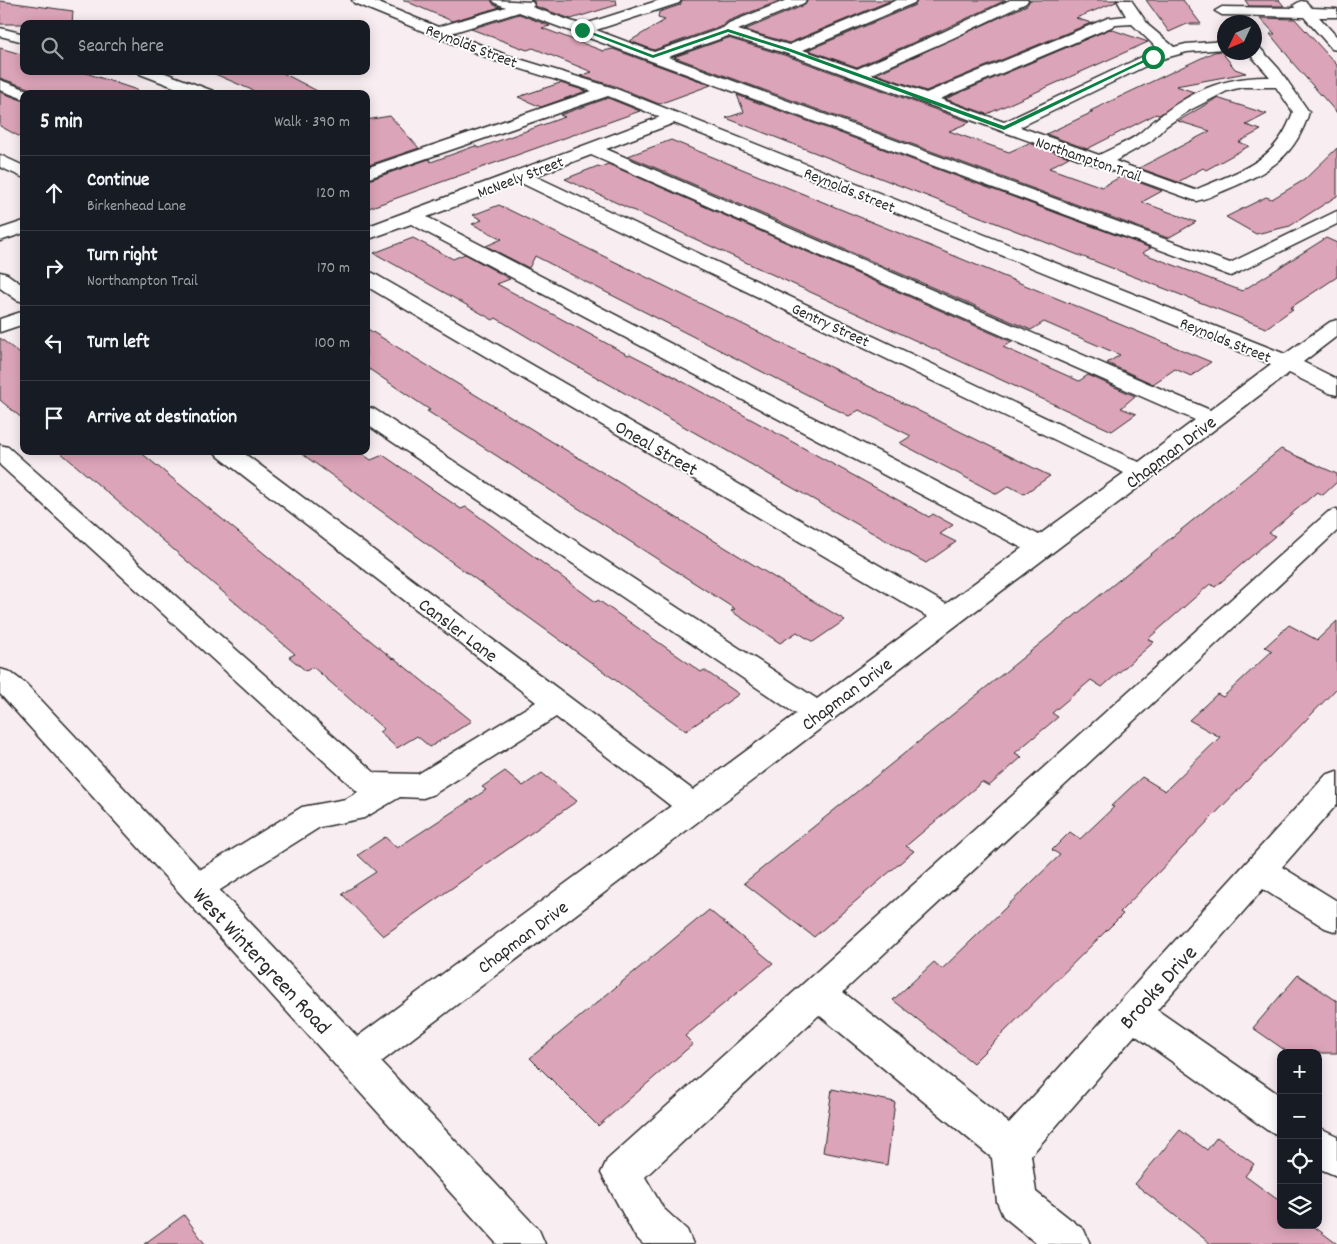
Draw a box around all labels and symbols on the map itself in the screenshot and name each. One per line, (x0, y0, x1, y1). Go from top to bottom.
north arrow (1217, 15, 1262, 60)
street label: Reynolds Street (422, 19, 520, 75)
route end (571, 19, 594, 42)
route start (1142, 46, 1165, 69)
street label: Northampton Trail (1032, 131, 1144, 189)
street label: McNeely Street (474, 151, 567, 205)
street label: Reynolds Street (800, 163, 898, 220)
street label: Gentry Street (787, 298, 873, 354)
street label: Reynolds Street (1176, 313, 1274, 370)
street label: Chapman Drive (1121, 411, 1223, 497)
street label: Oneal Street (609, 415, 702, 485)
street label: Cansler Lane (412, 593, 502, 671)
street label: Chapman Drive (797, 653, 899, 739)
street label: West Wintergreen Road (184, 882, 337, 1043)
street label: Chapman Drive (473, 896, 575, 982)
street label: Brooks Drive (1113, 939, 1206, 1037)

